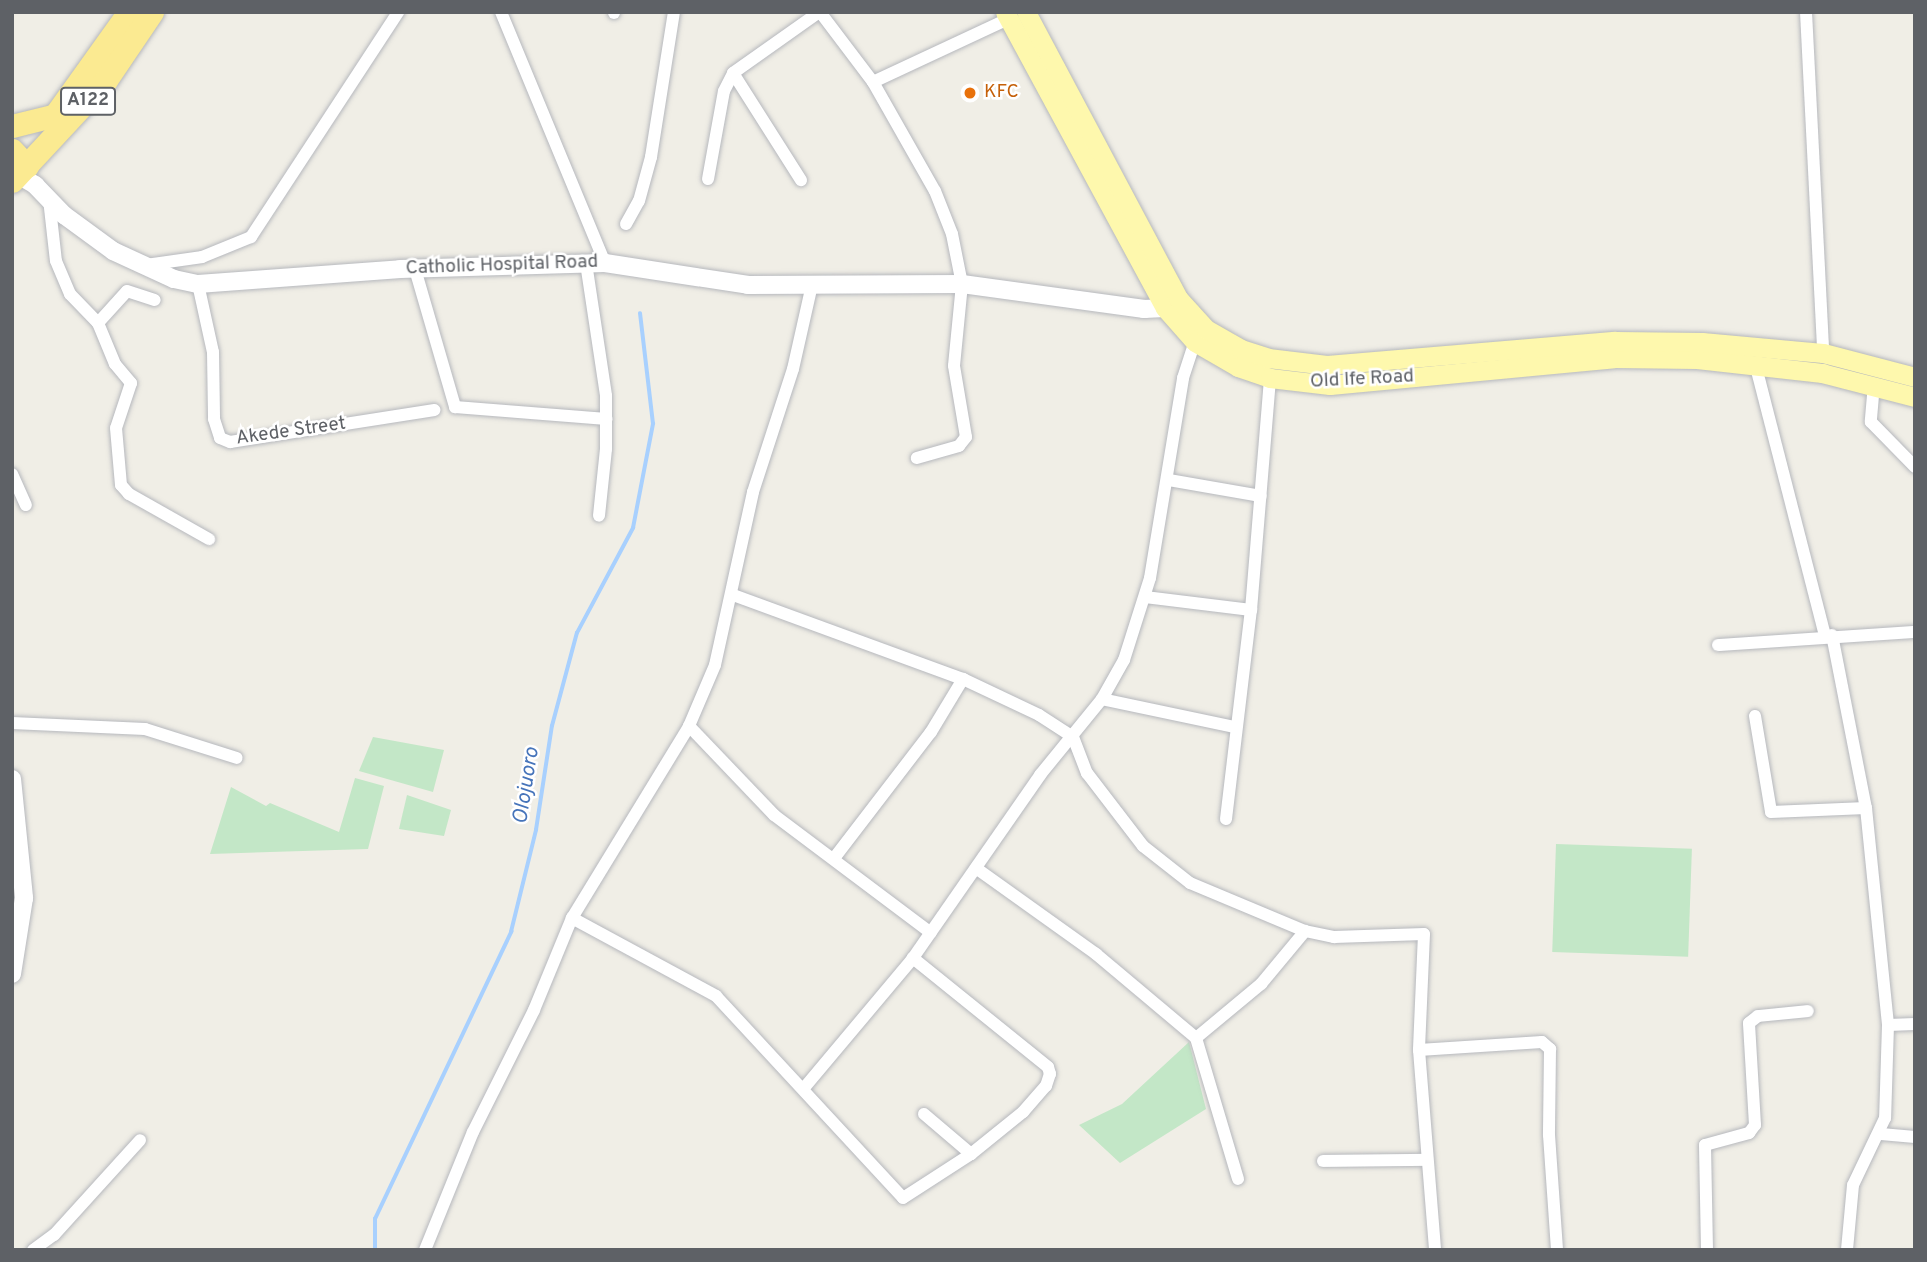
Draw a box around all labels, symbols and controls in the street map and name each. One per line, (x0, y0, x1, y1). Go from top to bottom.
place label: KFC (984, 82, 1019, 104)
marker: KFC (962, 85, 978, 101)
road number: A122 (60, 86, 116, 116)
street label: Catholic Hospital Road (405, 251, 599, 281)
street label: Old Ife Road (1310, 366, 1414, 394)
street label: Akede Street (235, 413, 347, 451)
water label: Olojuoro (509, 746, 545, 826)

